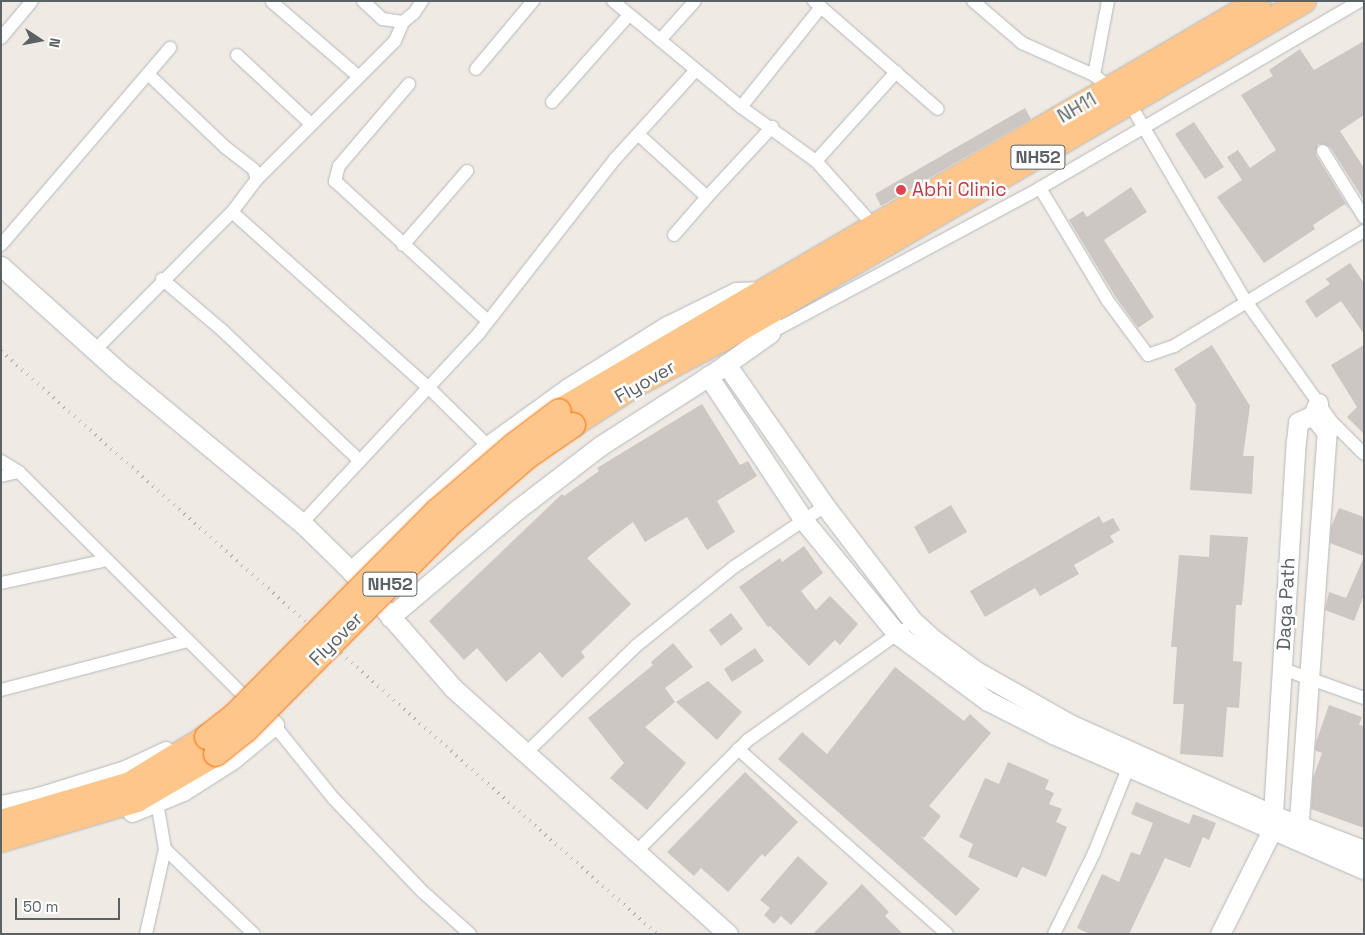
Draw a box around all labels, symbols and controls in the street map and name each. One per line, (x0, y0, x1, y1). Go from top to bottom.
north arrow (15, 15, 65, 65)
text: N (45, 37, 64, 49)
street label: NH11 (1054, 88, 1100, 128)
road number: NH52 (1009, 142, 1067, 172)
place label: Abhi Clinic (912, 179, 1007, 201)
marker: Abhi Clinic (894, 183, 908, 197)
street label: Flyover (611, 356, 679, 408)
street label: Daga Path (1272, 557, 1300, 651)
road number: NH52 (361, 568, 419, 600)
street label: Flyover (305, 608, 367, 670)
scale bar (18, 888, 122, 920)
text: 50 m (23, 897, 58, 916)

